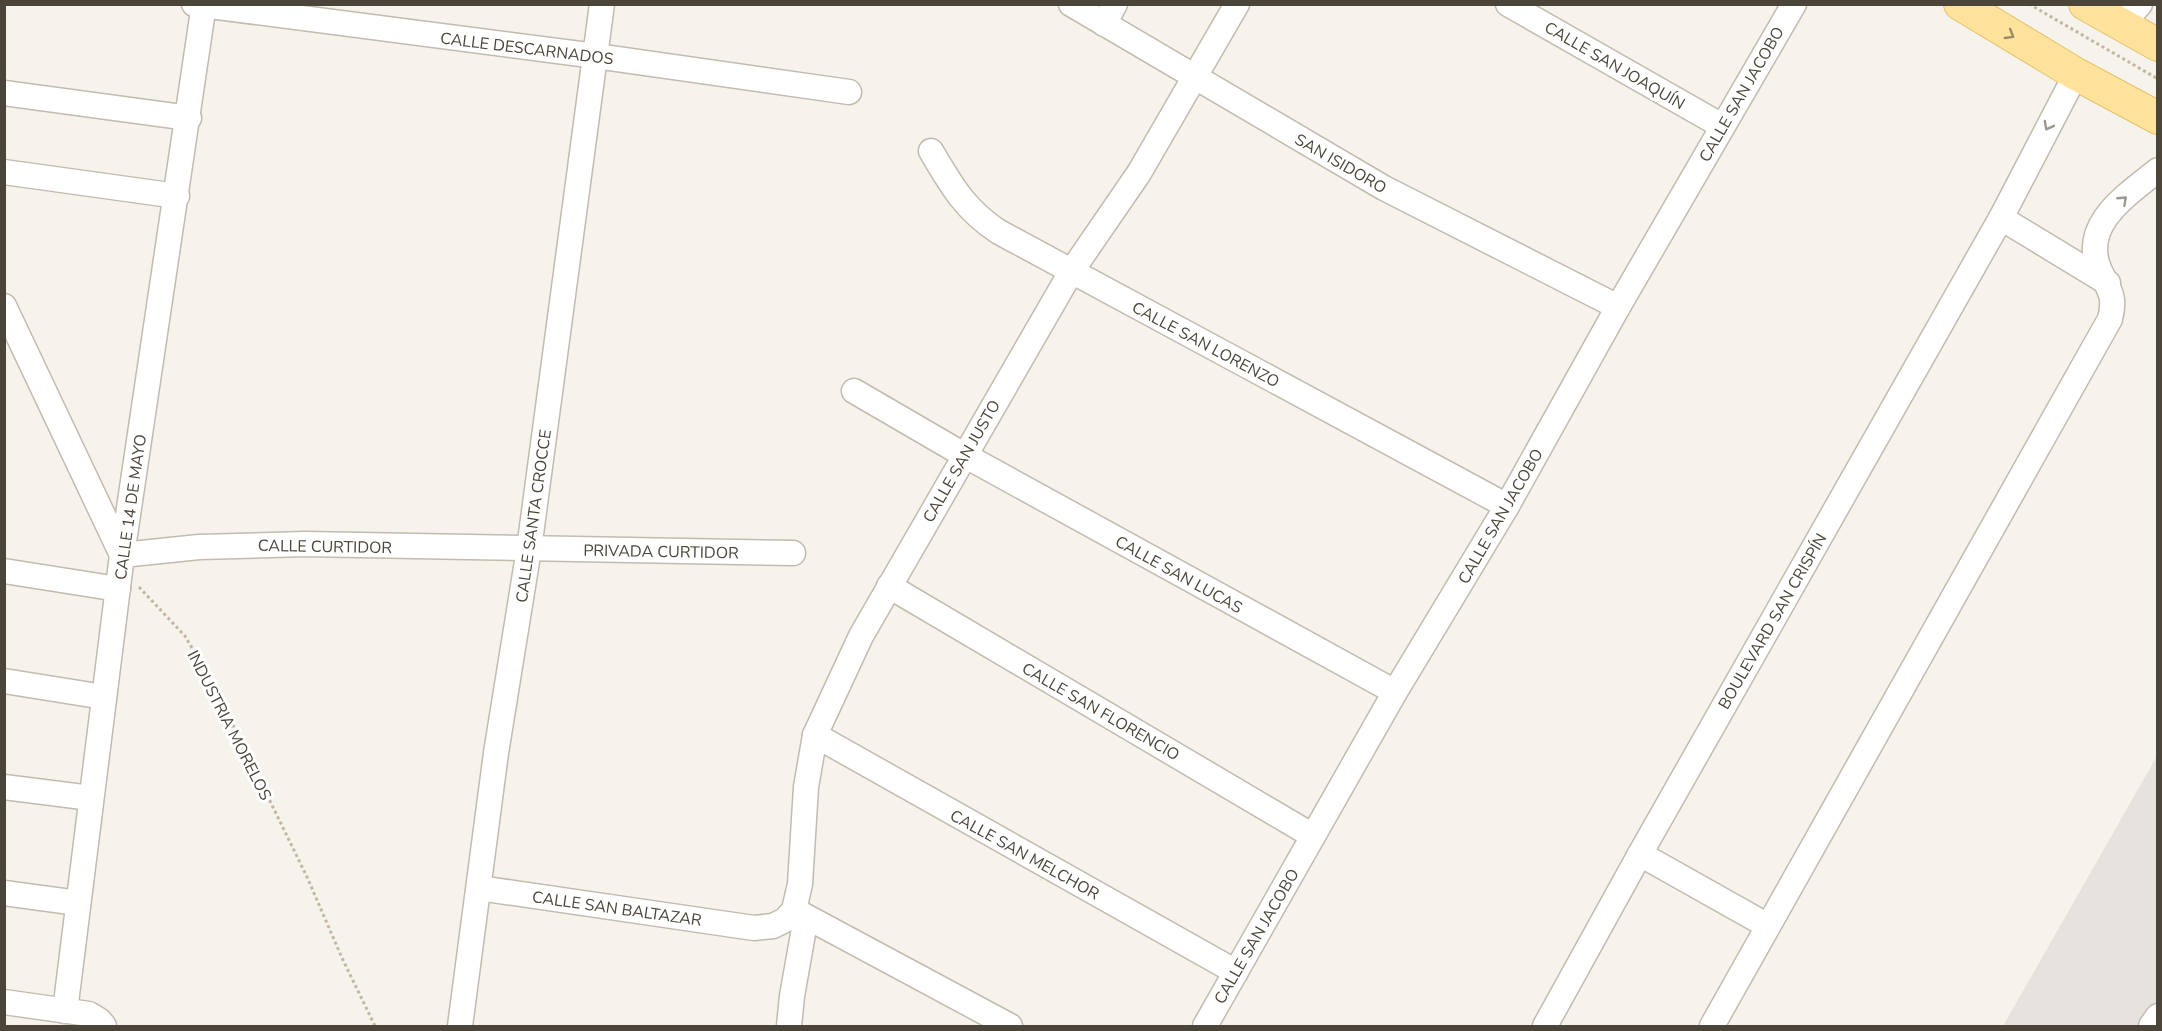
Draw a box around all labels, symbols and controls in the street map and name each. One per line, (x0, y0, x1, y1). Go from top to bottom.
street label: CALLE SAN JOAQUÍN (1540, 17, 1689, 115)
street label: CALLE SAN JACOBO (1694, 23, 1790, 166)
street label: CALLE DESCARNADOS (439, 27, 615, 71)
one-way arrow (2004, 27, 2014, 39)
one-way arrow (2044, 119, 2056, 130)
street label: SAN ISIDORO (1291, 129, 1390, 199)
one-way arrow (2115, 196, 2126, 207)
street label: CALLE SAN LORENZO (1128, 297, 1283, 393)
street label: CALLE SAN JUSTO (918, 396, 1006, 527)
street label: CALLE SANTA CROCCE (511, 428, 557, 604)
street label: CALLE 14 DE MAYO (110, 433, 152, 581)
street label: CALLE SAN JACOBO (1453, 445, 1549, 588)
street label: BOULEVARD SAN CRISPÍN (1713, 529, 1832, 714)
street label: CALLE SAN LUCAS (1111, 531, 1246, 619)
street label: CALLE CURTIDOR (258, 535, 393, 559)
street label: PRIVADA CURTIDOR (583, 540, 739, 564)
street label: INDUSTRIA MORELOS (182, 647, 277, 804)
street label: CALLE SAN FLORENCIO (1018, 658, 1183, 766)
street label: CALLE SAN MELCHOR (946, 805, 1103, 905)
street label: CALLE SAN JACOBO (1209, 865, 1305, 1008)
street label: CALLE SAN BALTAZAR (531, 886, 703, 932)

